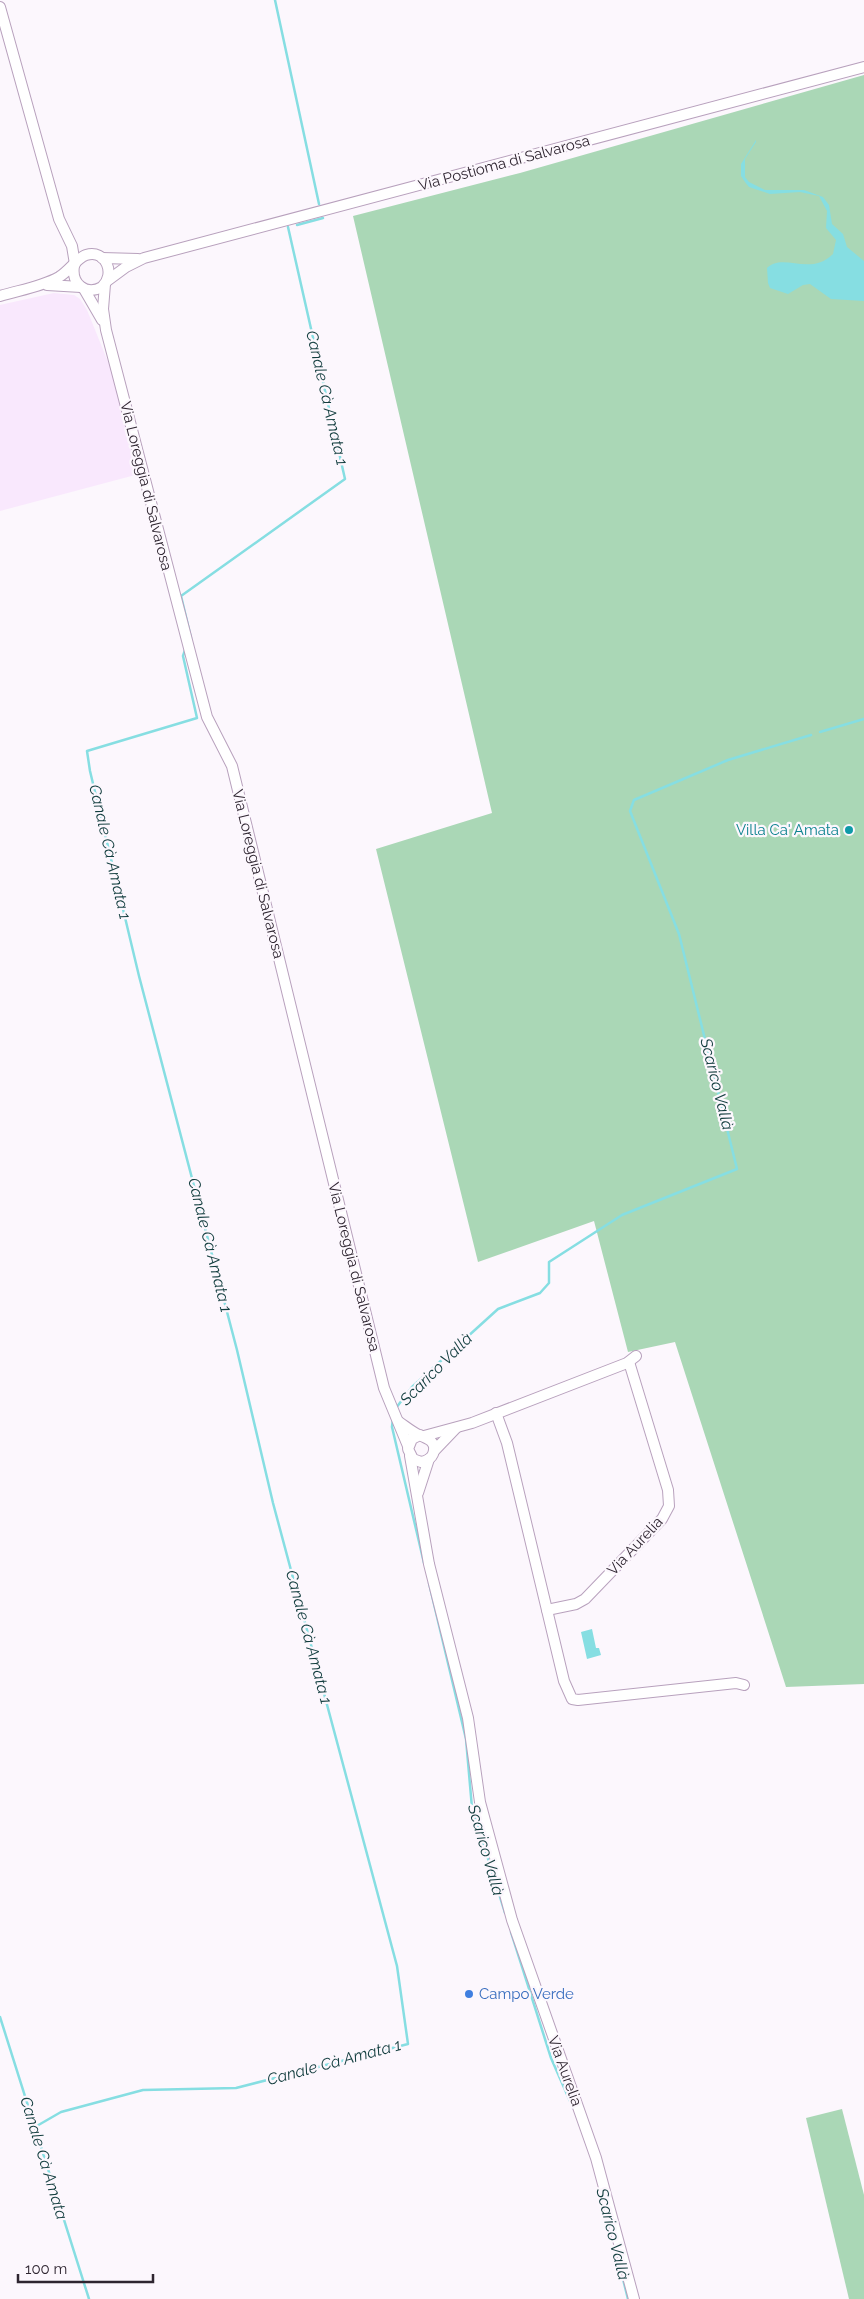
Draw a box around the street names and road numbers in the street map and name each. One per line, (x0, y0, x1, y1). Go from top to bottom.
street label: Via Postioma di Salvarosa (416, 131, 592, 195)
street label: Via Loreggia di Salvarosa (116, 400, 176, 572)
street label: Via Loreggia di Salvarosa (228, 788, 288, 960)
street label: Via Loreggia di Salvarosa (324, 1181, 384, 1353)
street label: Via Aurelia (603, 1513, 667, 1579)
street label: Via Aurelia (544, 2034, 586, 2108)

